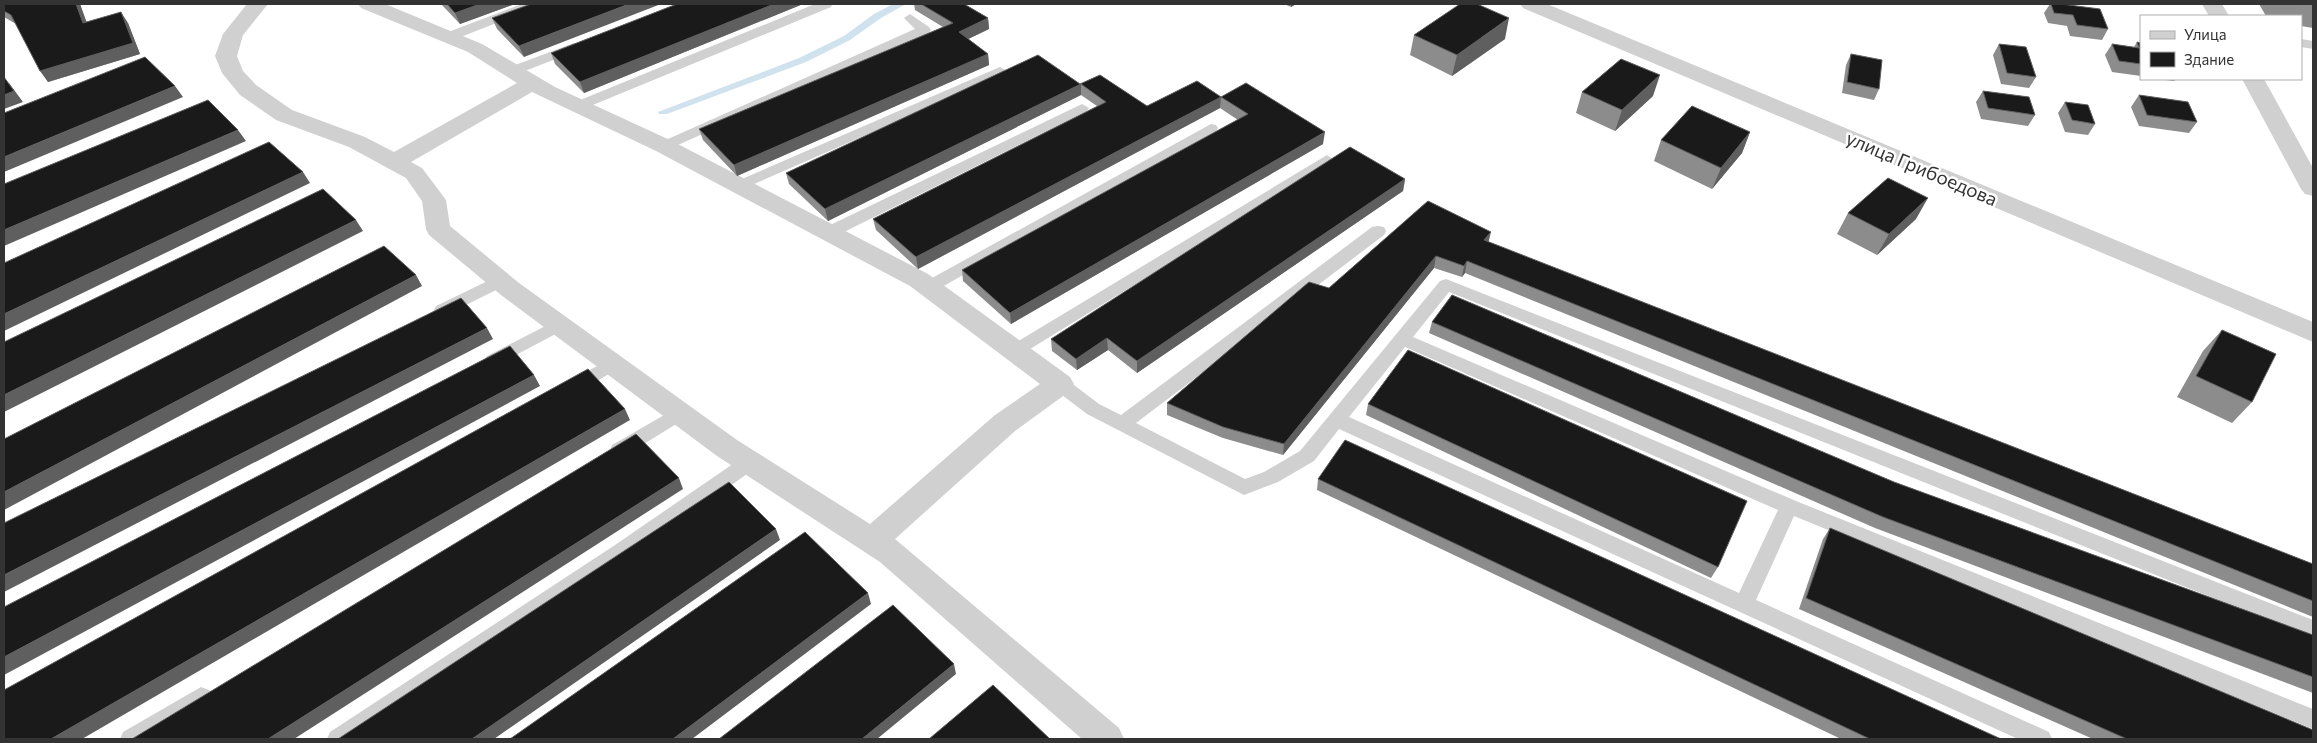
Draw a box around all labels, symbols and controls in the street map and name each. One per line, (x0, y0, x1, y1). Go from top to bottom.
legend (2140, 15, 2302, 80)
text: Улица (2184, 25, 2226, 43)
text: Здание (2184, 50, 2234, 68)
street label: улица Грибоедова (1843, 126, 2001, 210)

